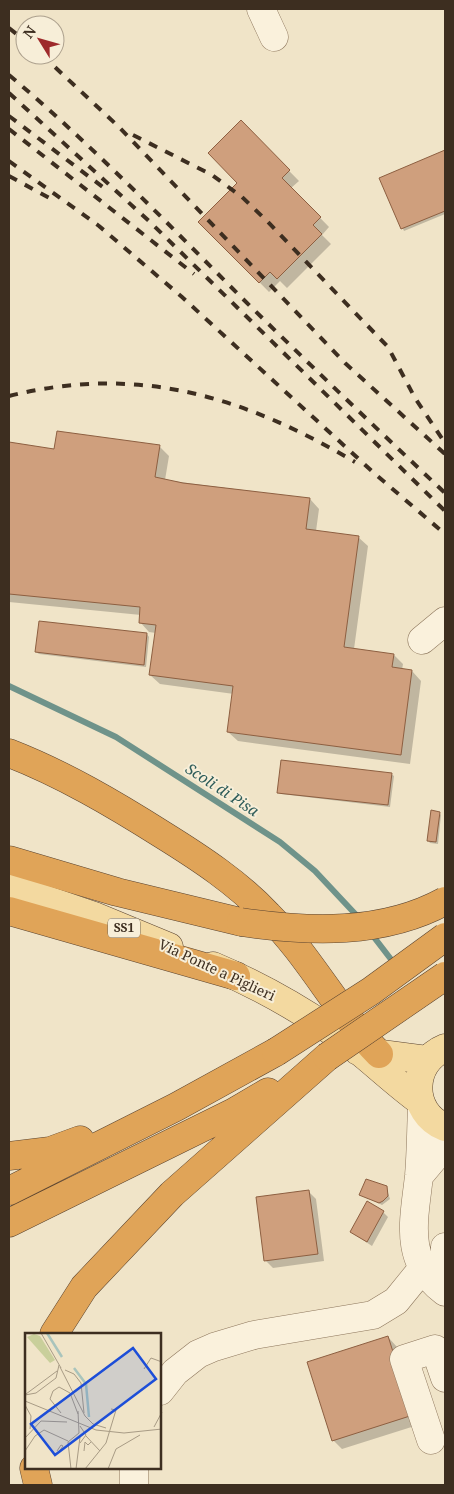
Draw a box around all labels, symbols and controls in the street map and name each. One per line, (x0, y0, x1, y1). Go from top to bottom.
north arrow (15, 15, 65, 65)
text: N (18, 22, 40, 42)
water label: Scoli di Pisa (182, 758, 263, 821)
road number: SS1 (108, 918, 140, 938)
street label: Via Ponte a Piglieri (156, 934, 279, 1005)
inset map (25, 1333, 161, 1469)

